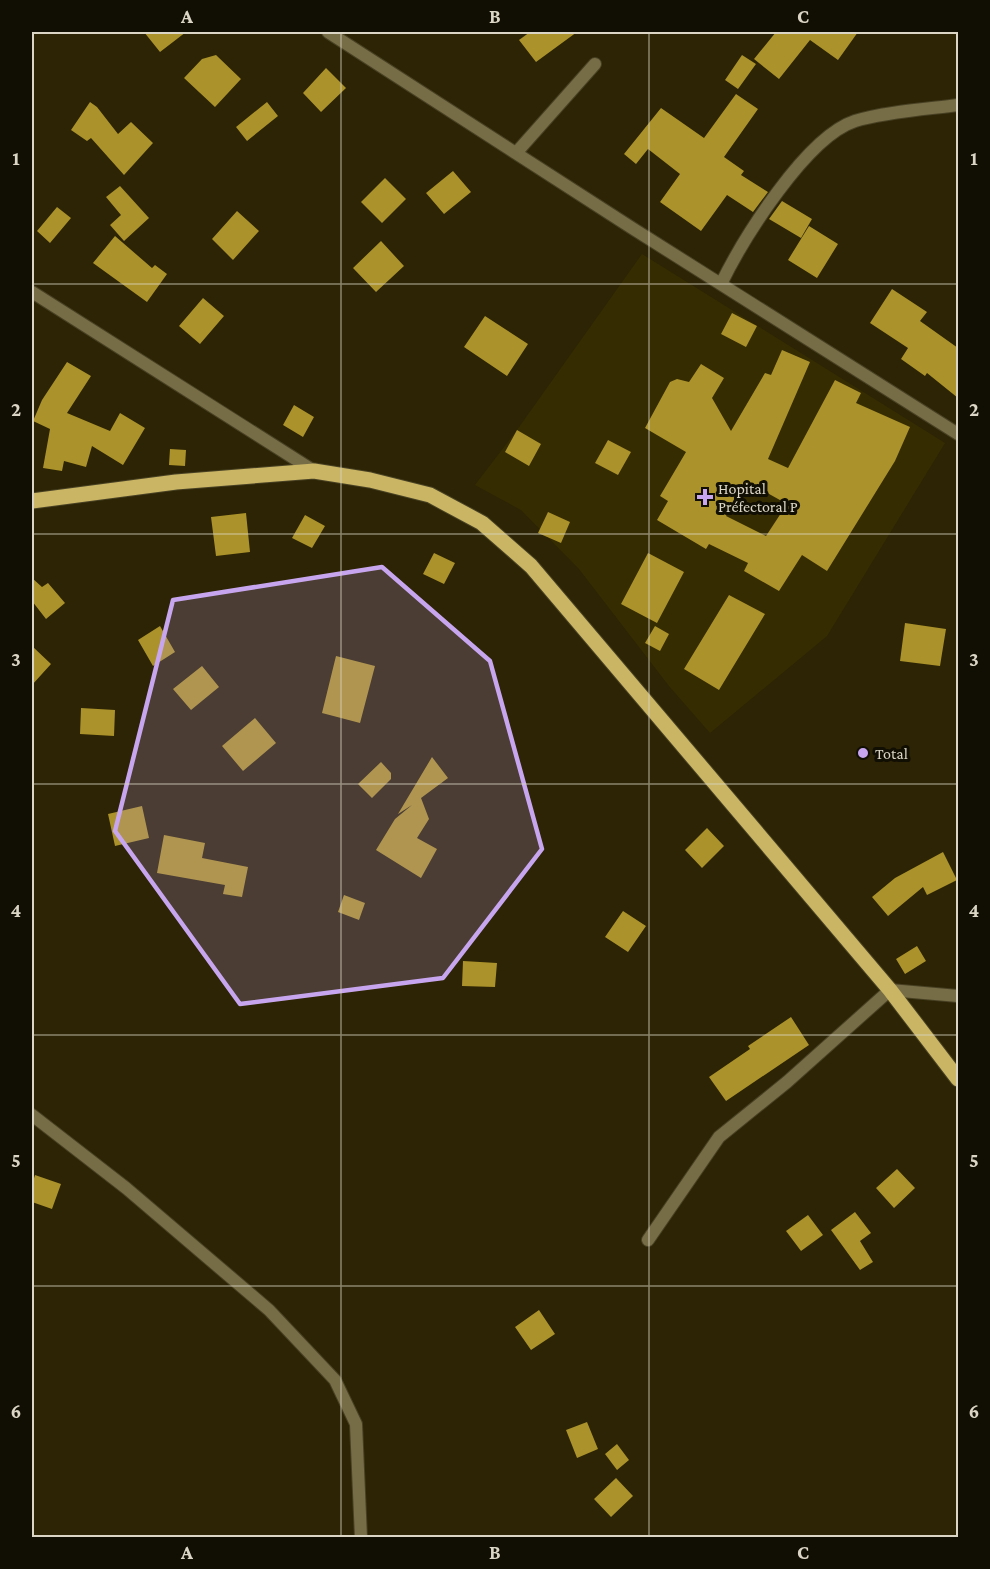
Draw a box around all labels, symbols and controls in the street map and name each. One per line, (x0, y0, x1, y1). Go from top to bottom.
text: A (180, 5, 194, 27)
text: B (489, 5, 501, 27)
text: C (797, 5, 809, 27)
text: 1 (12, 147, 20, 169)
text: 1 (970, 147, 978, 169)
text: 2 (11, 398, 21, 420)
text: 2 (969, 398, 979, 420)
place label: Hopital Préfectoral P (718, 480, 798, 515)
marker: Hopital Préfectoral P (696, 488, 714, 506)
text: 3 (11, 648, 21, 670)
text: 3 (969, 648, 979, 670)
place label: Total (875, 745, 908, 762)
marker: Total (856, 746, 870, 760)
text: 4 (11, 899, 22, 921)
text: 4 (969, 899, 980, 921)
text: 5 (11, 1149, 21, 1171)
text: 5 (969, 1149, 979, 1171)
text: 6 (11, 1400, 21, 1422)
text: 6 (969, 1400, 979, 1422)
text: A (180, 1541, 194, 1563)
text: B (489, 1541, 501, 1563)
text: C (797, 1541, 809, 1563)

